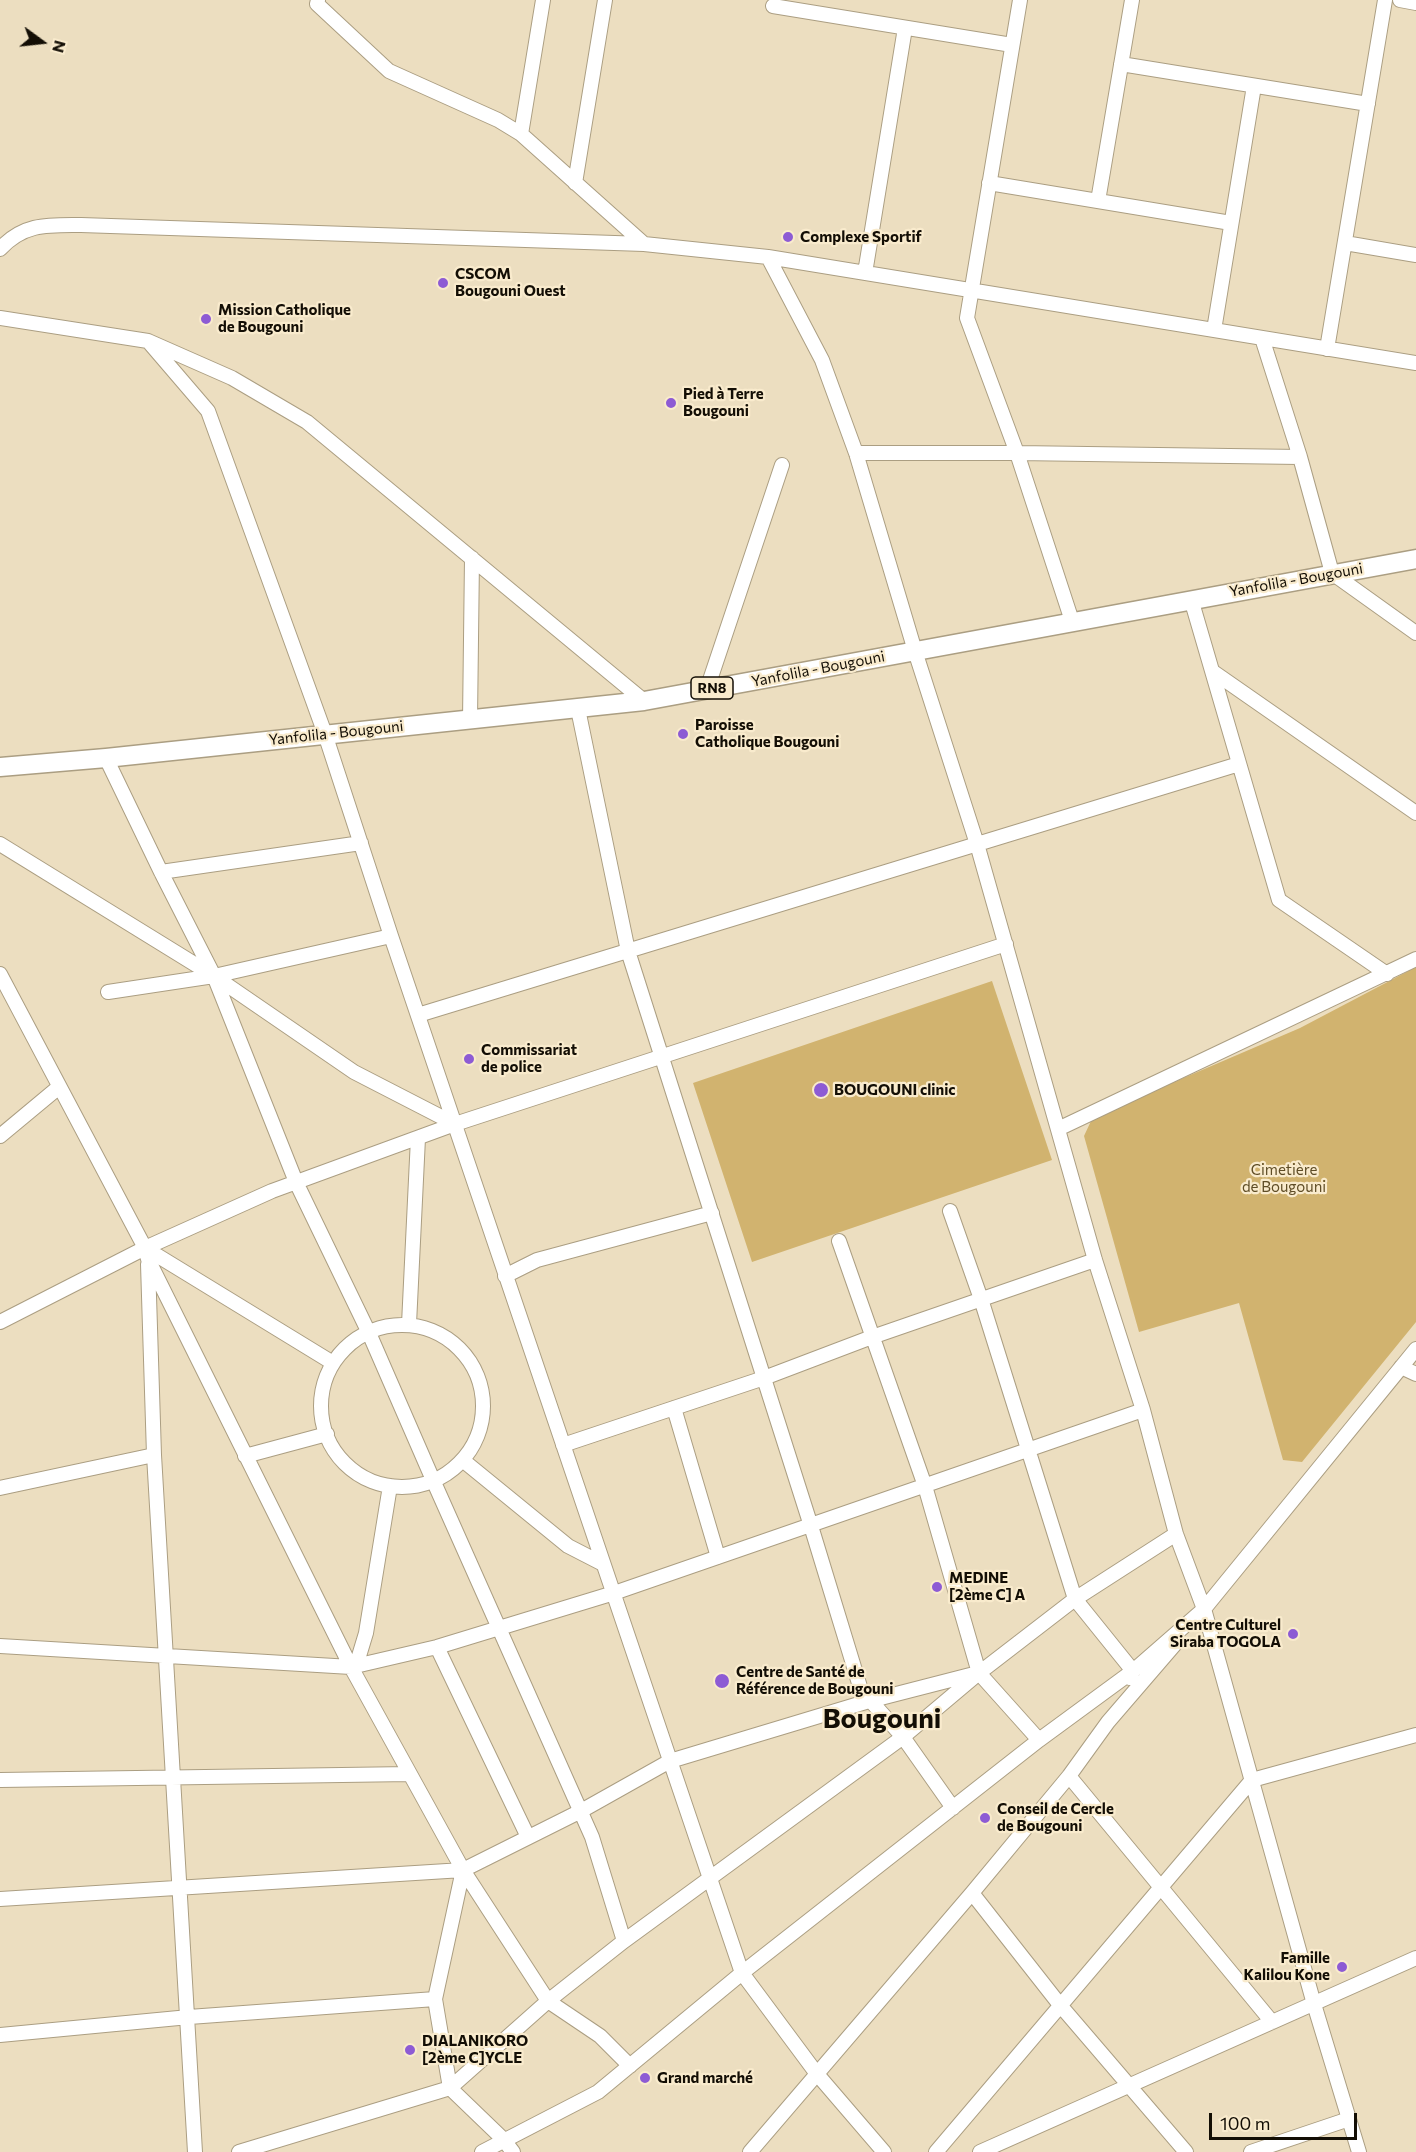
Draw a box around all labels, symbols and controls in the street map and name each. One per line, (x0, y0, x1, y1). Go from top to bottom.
north arrow (12, 12, 72, 72)
text: N (49, 39, 71, 55)
place label: Complexe Sportif (800, 228, 922, 246)
marker: Complexe Sportif (781, 230, 795, 244)
place label: CSCOM Bougouni Ouest (455, 265, 566, 300)
marker: CSCOM Bougouni Ouest (436, 276, 450, 290)
place label: Mission Catholique de Bougouni (218, 301, 351, 336)
marker: Mission Catholique de Bougouni (199, 312, 213, 326)
place label: Pied à Terre Bougouni (683, 385, 764, 420)
marker: Pied à Terre Bougouni (664, 396, 678, 410)
street label: Yanfolila - Bougouni (1228, 559, 1364, 601)
street label: Yanfolila - Bougouni (750, 647, 886, 691)
road number: RN8 (691, 677, 733, 699)
place label: Paroisse Catholique Bougouni (695, 716, 839, 751)
street label: Yanfolila - Bougouni (268, 717, 404, 749)
marker: Paroisse Catholique Bougouni (676, 727, 690, 741)
place label: Commissariat de police (481, 1041, 577, 1076)
marker: Commissariat de police (462, 1052, 476, 1066)
marker: BOUGOUNI clinic (812, 1081, 830, 1099)
place label: BOUGOUNI clinic (834, 1081, 956, 1099)
park label: Cimetière de Bougouni (1242, 1161, 1326, 1196)
place label: MEDINE [2ème C] A (949, 1569, 1025, 1604)
marker: MEDINE [2ème C] A (930, 1580, 944, 1594)
place label: Centre Culturel Siraba TOGOLA (1170, 1616, 1281, 1651)
marker: Centre Culturel Siraba TOGOLA (1286, 1627, 1300, 1641)
place label: Centre de Santé de Référence de Bougouni (736, 1663, 894, 1698)
marker: Centre de Santé de Référence de Bougouni (713, 1672, 731, 1690)
district label: Bougouni (823, 1703, 941, 1735)
place label: Conseil de Cercle de Bougouni (997, 1800, 1114, 1835)
marker: Conseil de Cercle de Bougouni (978, 1811, 992, 1825)
place label: Famille Kalilou Kone (1244, 1949, 1330, 1984)
marker: Famille Kalilou Kone (1335, 1960, 1349, 1974)
place label: DIALANIKORO [2ème C]YCLE (422, 2032, 528, 2067)
marker: DIALANIKORO [2ème C]YCLE (403, 2043, 417, 2057)
place label: Grand marché (657, 2069, 753, 2087)
marker: Grand marché (638, 2071, 652, 2085)
scale bar (1212, 2101, 1360, 2139)
text: 100 m (1220, 2112, 1270, 2134)

